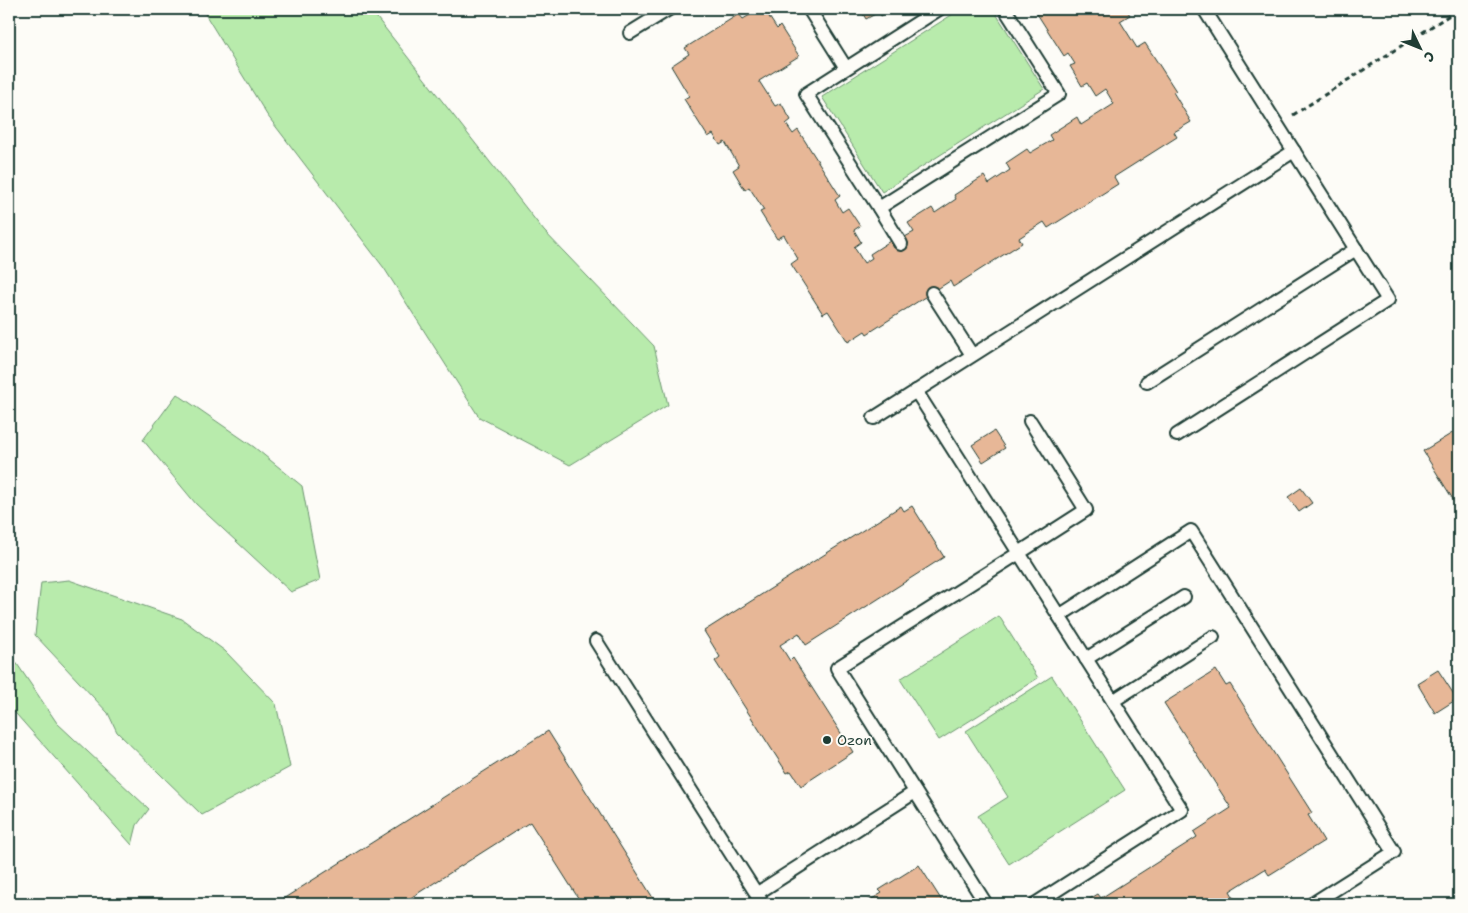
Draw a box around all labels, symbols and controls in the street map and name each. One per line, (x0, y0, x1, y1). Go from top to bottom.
north arrow (1396, 22, 1446, 72)
text: С (1420, 48, 1439, 66)
place label: Ozon (837, 731, 872, 749)
marker: Ozon (821, 734, 833, 746)

